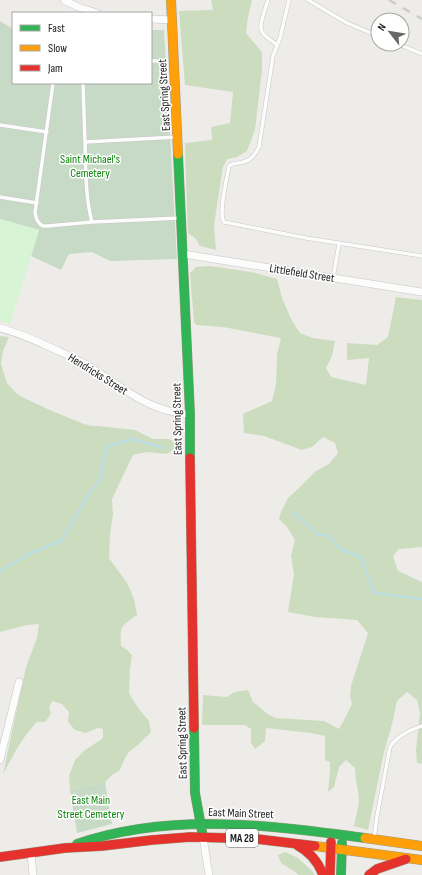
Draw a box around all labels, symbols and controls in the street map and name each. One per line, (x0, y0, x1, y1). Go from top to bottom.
legend (12, 12, 152, 84)
north arrow (370, 12, 410, 52)
text: Fast (48, 21, 65, 36)
text: N (375, 21, 389, 33)
text: Slow (48, 41, 67, 56)
street label: East Spring Street (155, 58, 174, 131)
text: Jam (47, 61, 63, 76)
park label: Saint Michael's Cemetery (60, 152, 120, 181)
street label: Littlefield Street (268, 261, 336, 286)
street label: Hendricks Street (65, 350, 131, 399)
street label: East Spring Street (169, 382, 186, 455)
street label: East Spring Street (174, 706, 191, 779)
park label: East Main Street Cemetery (58, 793, 125, 822)
street label: East Main Street (208, 805, 274, 822)
road number: MA 28 (226, 829, 258, 847)

